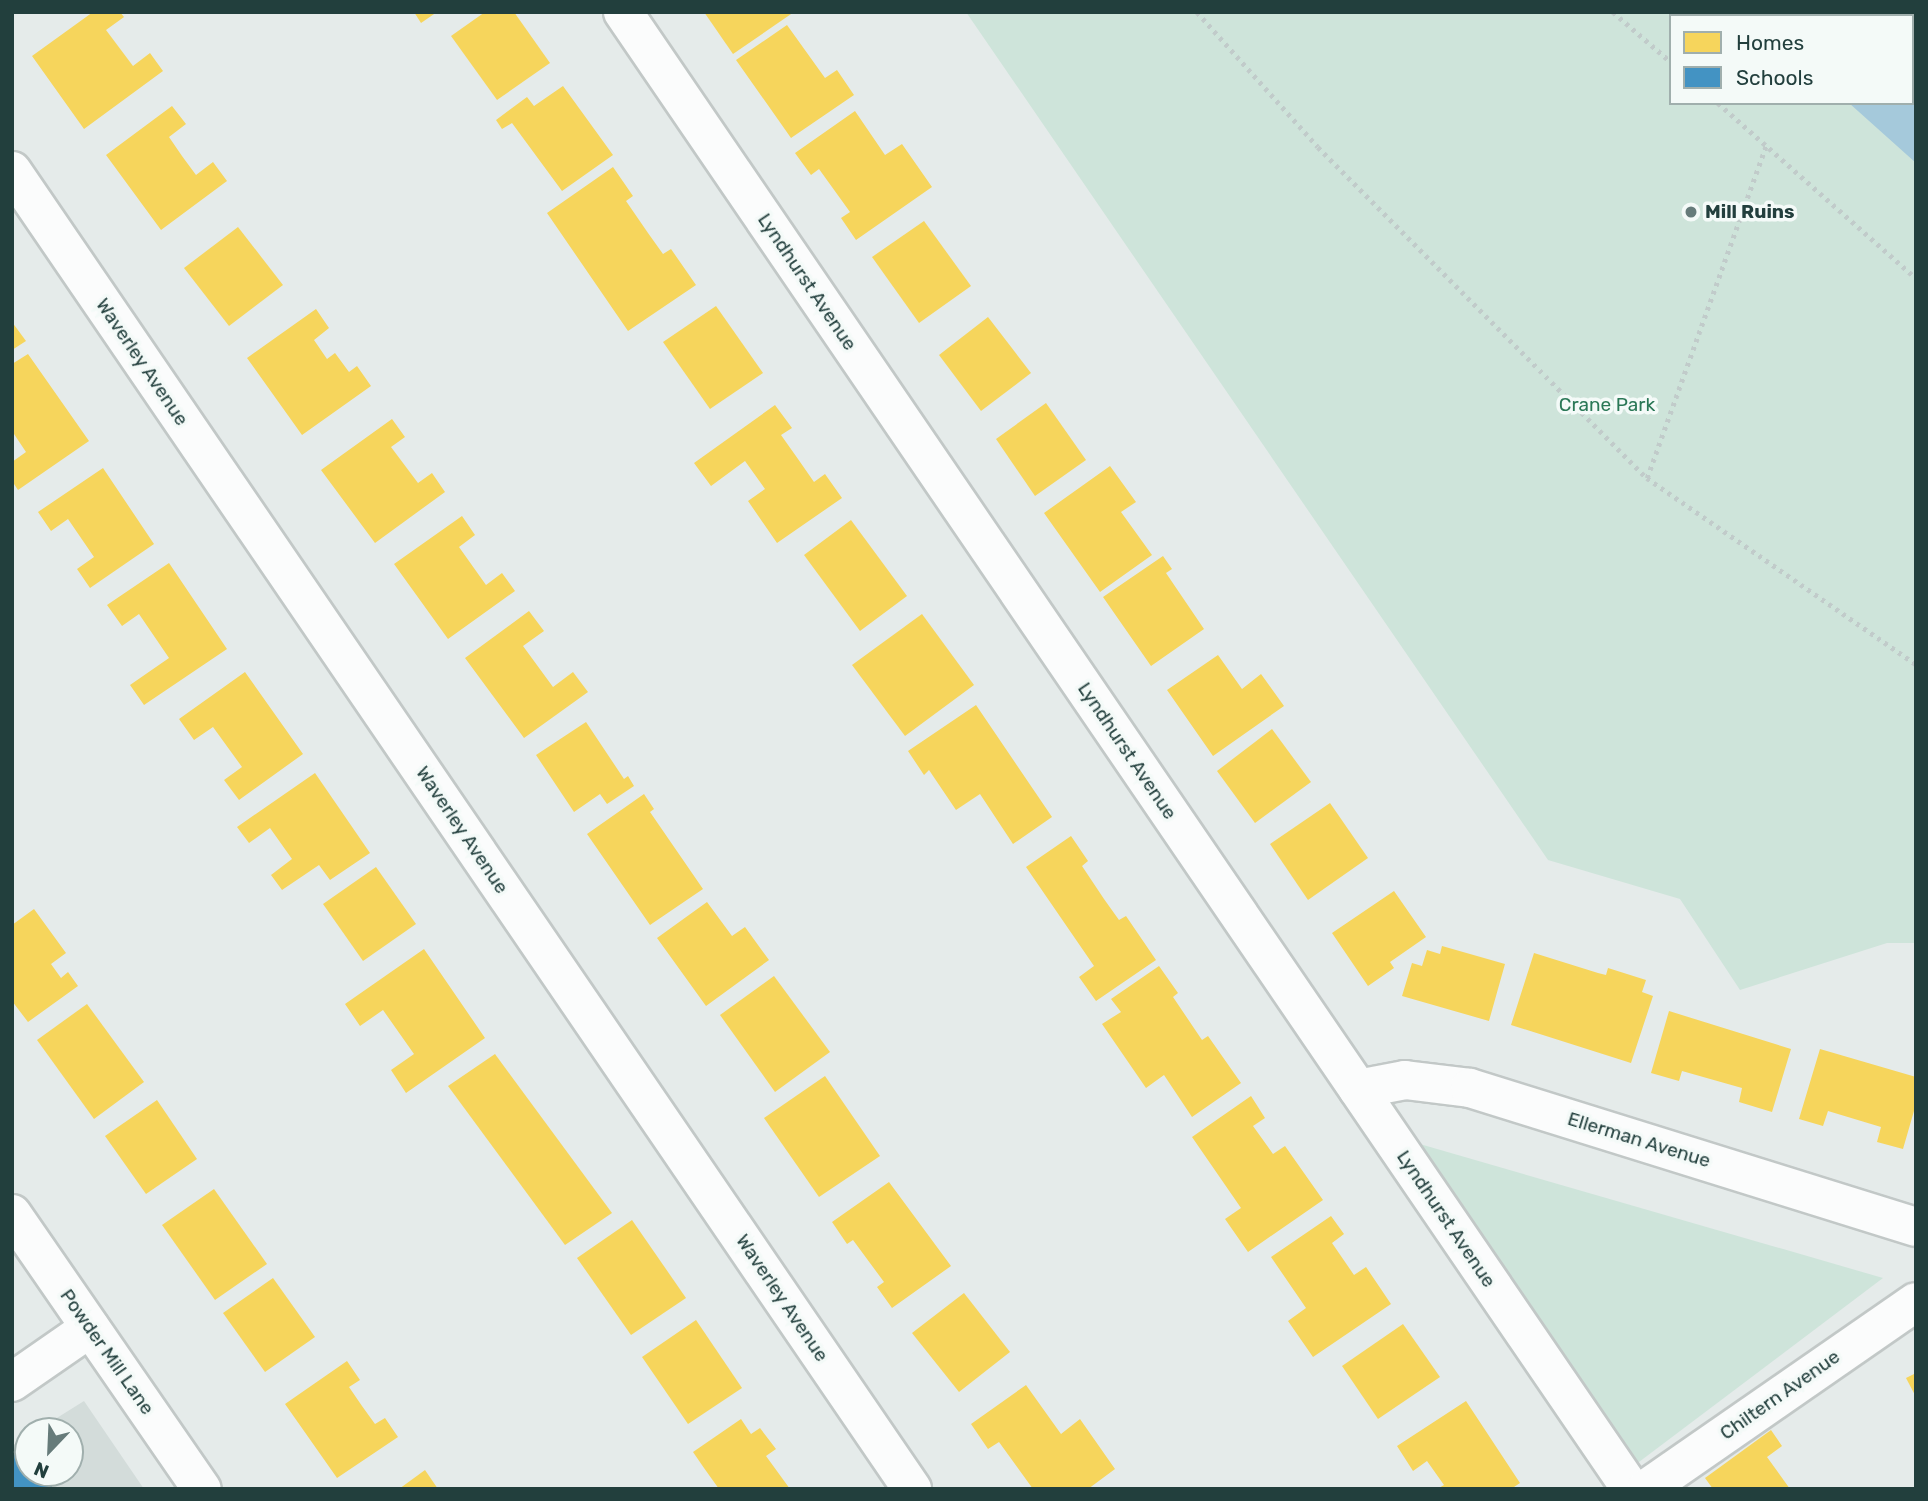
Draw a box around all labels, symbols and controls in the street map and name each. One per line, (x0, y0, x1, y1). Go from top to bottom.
legend (1669, 14, 1914, 105)
text: Homes (1736, 30, 1804, 55)
text: Schools (1736, 65, 1813, 90)
place label: Mill Ruins (1705, 201, 1795, 223)
marker: Mill Ruins (1683, 204, 1699, 220)
street label: Lyndhurst Avenue (753, 209, 861, 355)
street label: Waverley Avenue (91, 294, 193, 430)
park label: Crane Park (1559, 394, 1655, 416)
street label: Lyndhurst Avenue (1073, 678, 1181, 824)
street label: Waverley Avenue (411, 762, 513, 898)
street label: Ellerman Avenue (1565, 1107, 1713, 1173)
street label: Lyndhurst Avenue (1392, 1146, 1500, 1292)
street label: Waverley Avenue (731, 1230, 833, 1366)
street label: Powder Mill Lane (55, 1285, 159, 1419)
street label: Chiltern Avenue (1716, 1345, 1844, 1445)
north arrow (14, 1417, 84, 1487)
text: N (31, 1457, 52, 1483)

